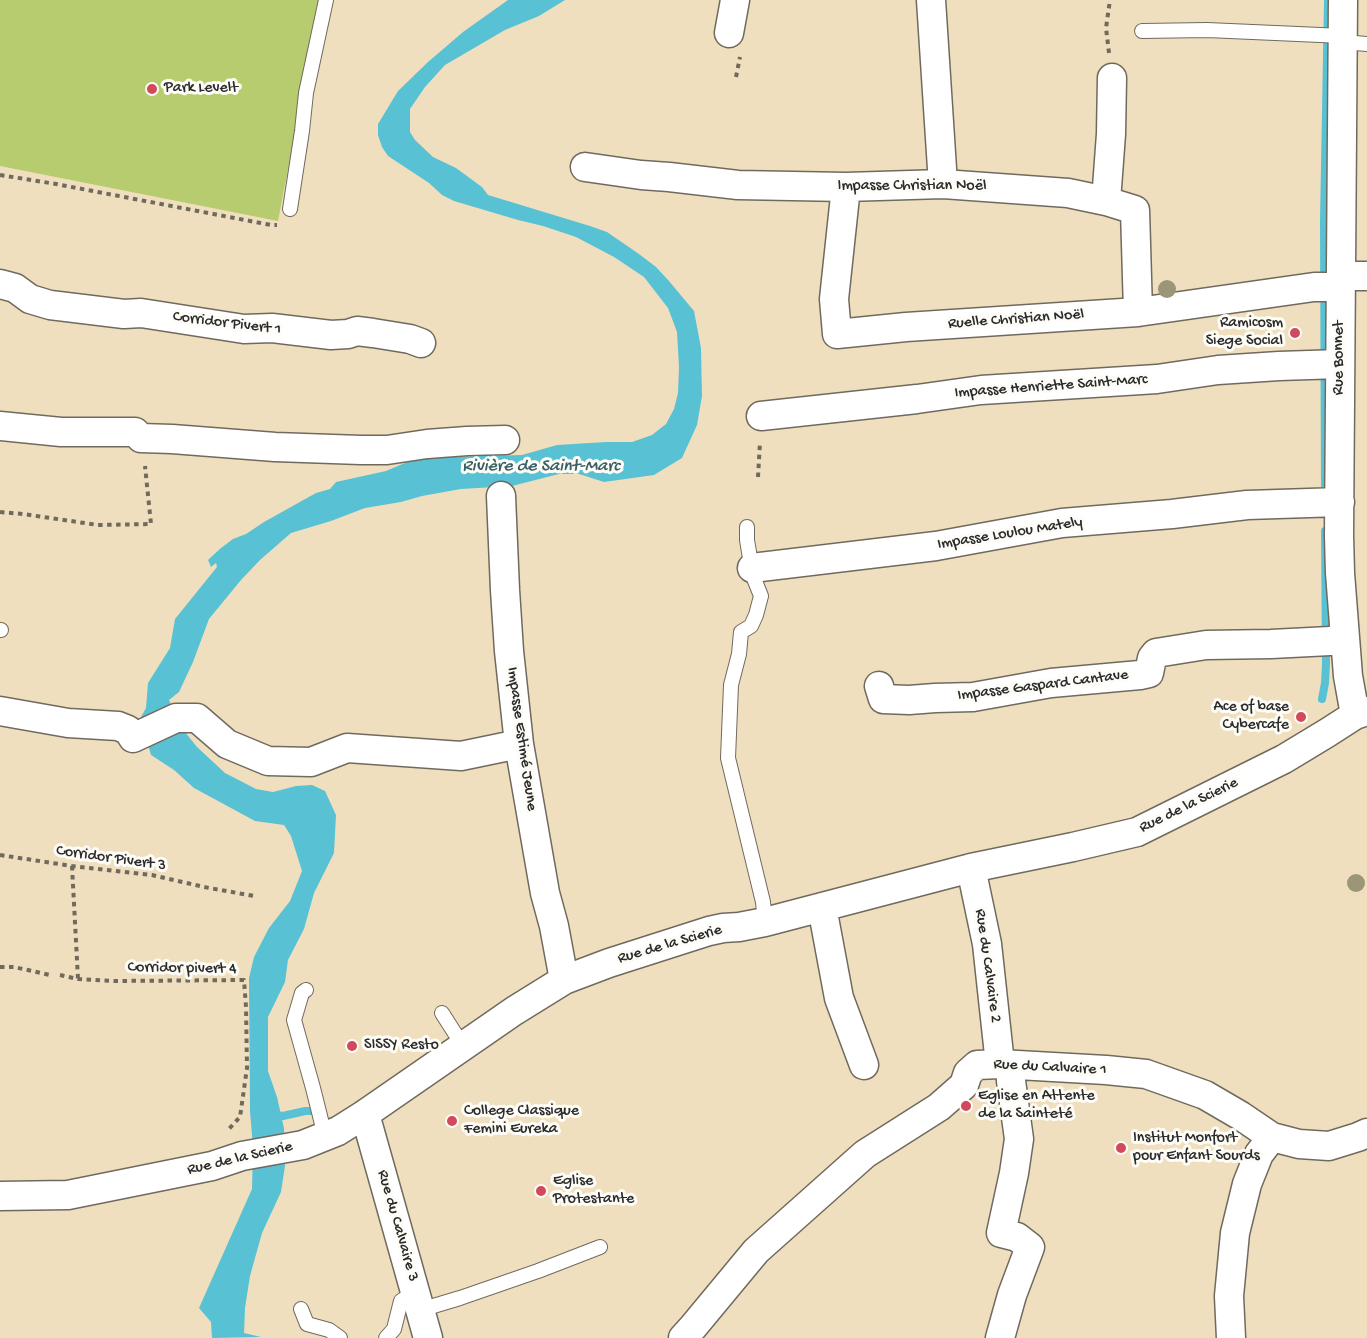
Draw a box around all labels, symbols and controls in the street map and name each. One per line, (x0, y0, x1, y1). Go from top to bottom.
place label: Park Levelt (164, 79, 238, 99)
marker: Park Levelt (145, 82, 159, 96)
street label: Impasse Christian Noël (838, 177, 986, 197)
street label: Ruelle Christian Noël (947, 306, 1085, 334)
street label: Corridor Pivert 1 (172, 308, 282, 340)
place label: Ramicosm Siege Social (1206, 314, 1283, 352)
street label: Rue Bonnet (1330, 321, 1350, 395)
marker: Ramicosm Siege Social (1288, 326, 1302, 340)
street label: Impasse Henriette Saint-Marc (954, 371, 1148, 403)
water label: Rivière de Saint-Marc (462, 456, 620, 478)
street label: Impasse Loulou Mately (936, 513, 1084, 555)
street label: Impasse Estimé Jeune (501, 666, 541, 812)
street label: Impasse Gaspard Cantave (956, 666, 1130, 706)
place label: Ace of base Cybercafe (1214, 698, 1289, 736)
marker: Ace of base Cybercafe (1294, 710, 1308, 724)
street label: Rue de la Scierie (1136, 774, 1242, 838)
street label: Corridor Pivert 3 (55, 842, 167, 876)
street label: Rue du Calvaire 2 (970, 908, 1004, 1024)
street label: Rue de la Scierie (616, 921, 724, 969)
street label: Corridor pivert 4 (127, 958, 237, 980)
place label: SISSY Resto (364, 1036, 439, 1056)
marker: SISSY Resto (345, 1039, 359, 1053)
street label: Rue du Calvaire 1 (993, 1055, 1107, 1081)
place label: Eglise en Attente de la Sainteté (978, 1087, 1095, 1125)
marker: Eglise en Attente de la Sainteté (959, 1099, 973, 1113)
place label: College Classique Femini Eureka (464, 1102, 579, 1140)
marker: College Classique Femini Eureka (445, 1114, 459, 1128)
place label: Institut Monfort pour Enfant Sourds (1133, 1129, 1260, 1167)
street label: Rue de la Scierie (185, 1138, 295, 1180)
marker: Institut Monfort pour Enfant Sourds (1114, 1141, 1128, 1155)
street label: Rue du Calvaire 3 (372, 1168, 422, 1284)
place label: Eglise Protestante (553, 1172, 634, 1210)
marker: Eglise Protestante (534, 1184, 548, 1198)

